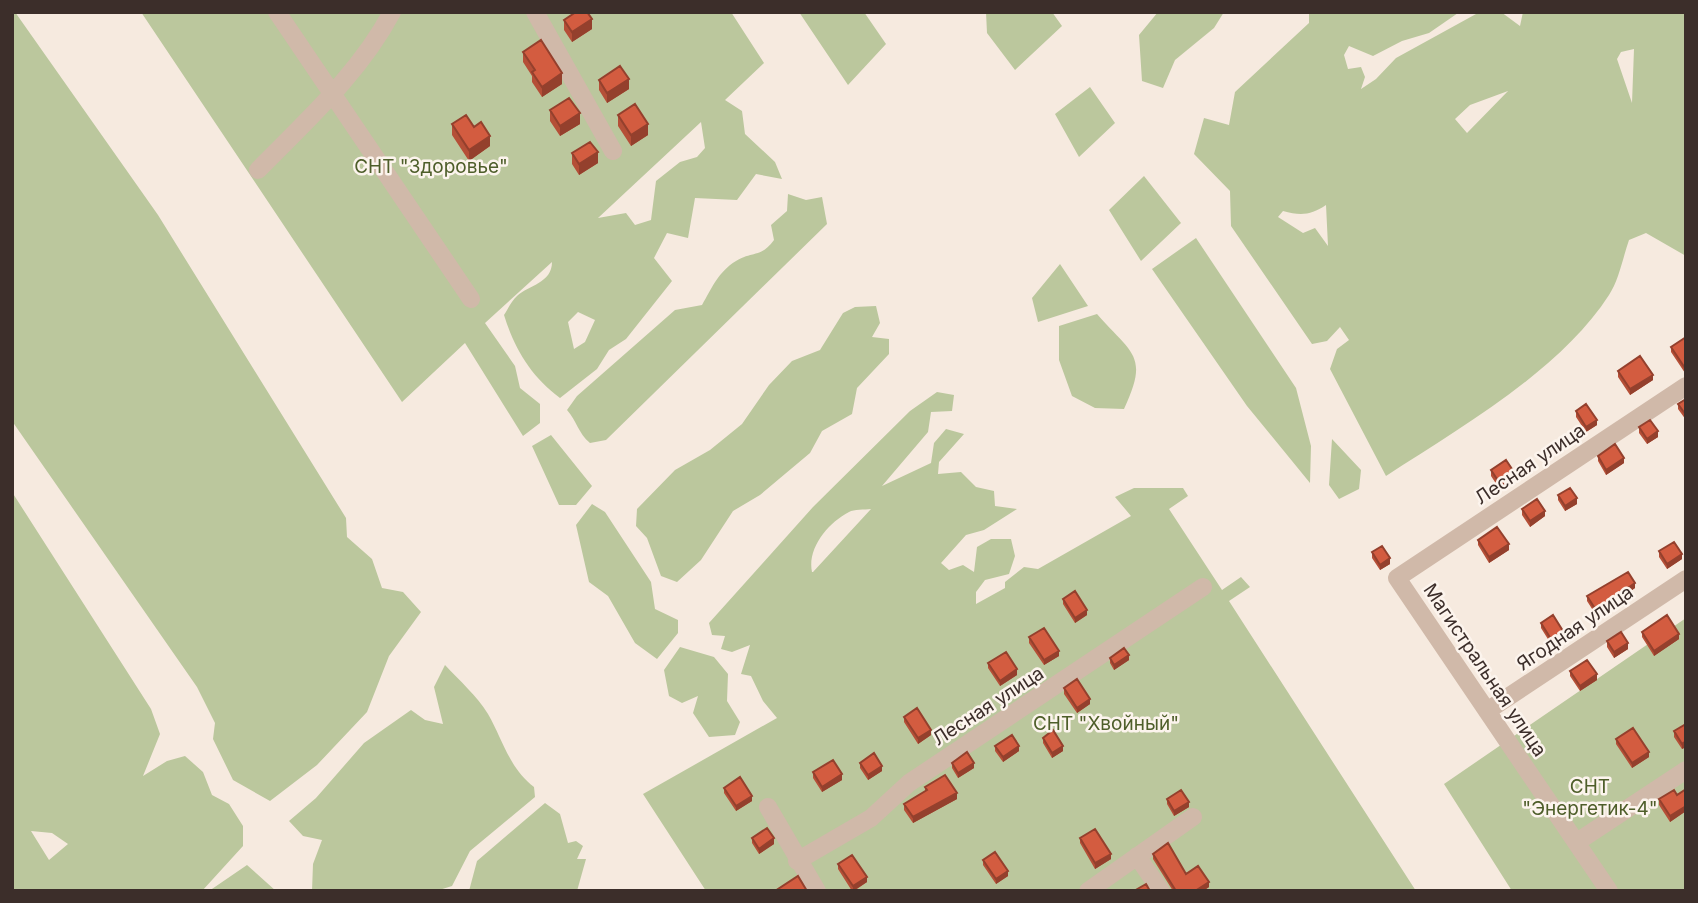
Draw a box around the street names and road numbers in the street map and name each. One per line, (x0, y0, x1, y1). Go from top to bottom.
street label: Лесная улица (1471, 419, 1589, 509)
street label: Магистральная улица (1419, 579, 1551, 761)
street label: Ягодная улица (1512, 581, 1638, 675)
street label: Лесная улица (928, 662, 1048, 750)

